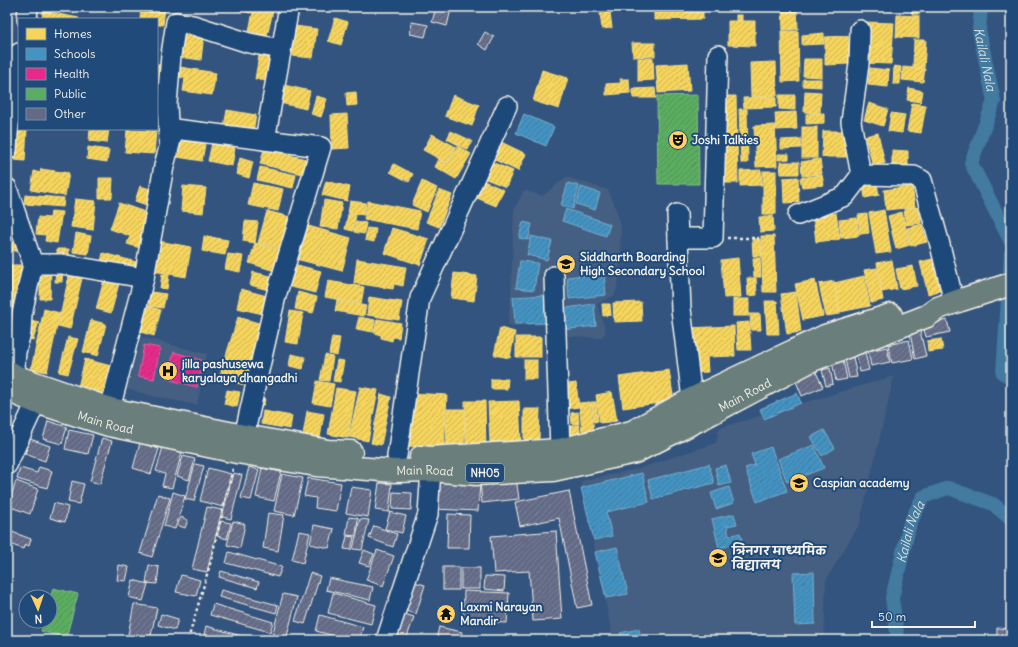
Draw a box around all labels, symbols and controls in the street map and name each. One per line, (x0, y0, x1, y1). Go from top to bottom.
legend (18, 18, 158, 130)
text: Homes (54, 26, 92, 41)
water label: Kailali Nala (970, 26, 1000, 93)
text: Schools (54, 46, 95, 61)
text: Health (54, 66, 90, 81)
text: Public (54, 86, 86, 101)
text: Other (54, 106, 86, 121)
theatre icon: Joshi Talkies (667, 129, 689, 151)
place label: Joshi Talkies (692, 132, 759, 147)
place label: Siddharth Boarding High Secondary School (580, 249, 705, 279)
school or university icon: Siddharth Boarding High Secondary School (555, 253, 577, 275)
place label: jilla pashusewa karyalaya dhangadhi (181, 356, 298, 386)
hospital icon: jilla pashusewa karyalaya dhangadhi (157, 360, 179, 382)
street label: Main Road (716, 375, 774, 415)
street label: Main Road (76, 408, 135, 437)
street label: Main Road (396, 462, 454, 479)
road number: NH05 (466, 464, 504, 482)
school or university icon: Caspian academy (788, 472, 810, 494)
place label: Caspian academy (813, 475, 910, 491)
water label: Kailali Nala (893, 498, 929, 565)
place label: त्रिनगर माध्यमिक विद्यालय (731, 542, 827, 572)
school or university icon: त्रिनगर माध्यमिक विद्यालय (707, 547, 729, 569)
north arrow (18, 589, 58, 629)
place label: Laxmi Narayan Mandir (460, 599, 543, 628)
temple icon: Laxmi Narayan Mandir (435, 603, 457, 625)
scale bar (872, 603, 975, 629)
text: 50 m (878, 609, 907, 624)
text: N (34, 612, 43, 626)

